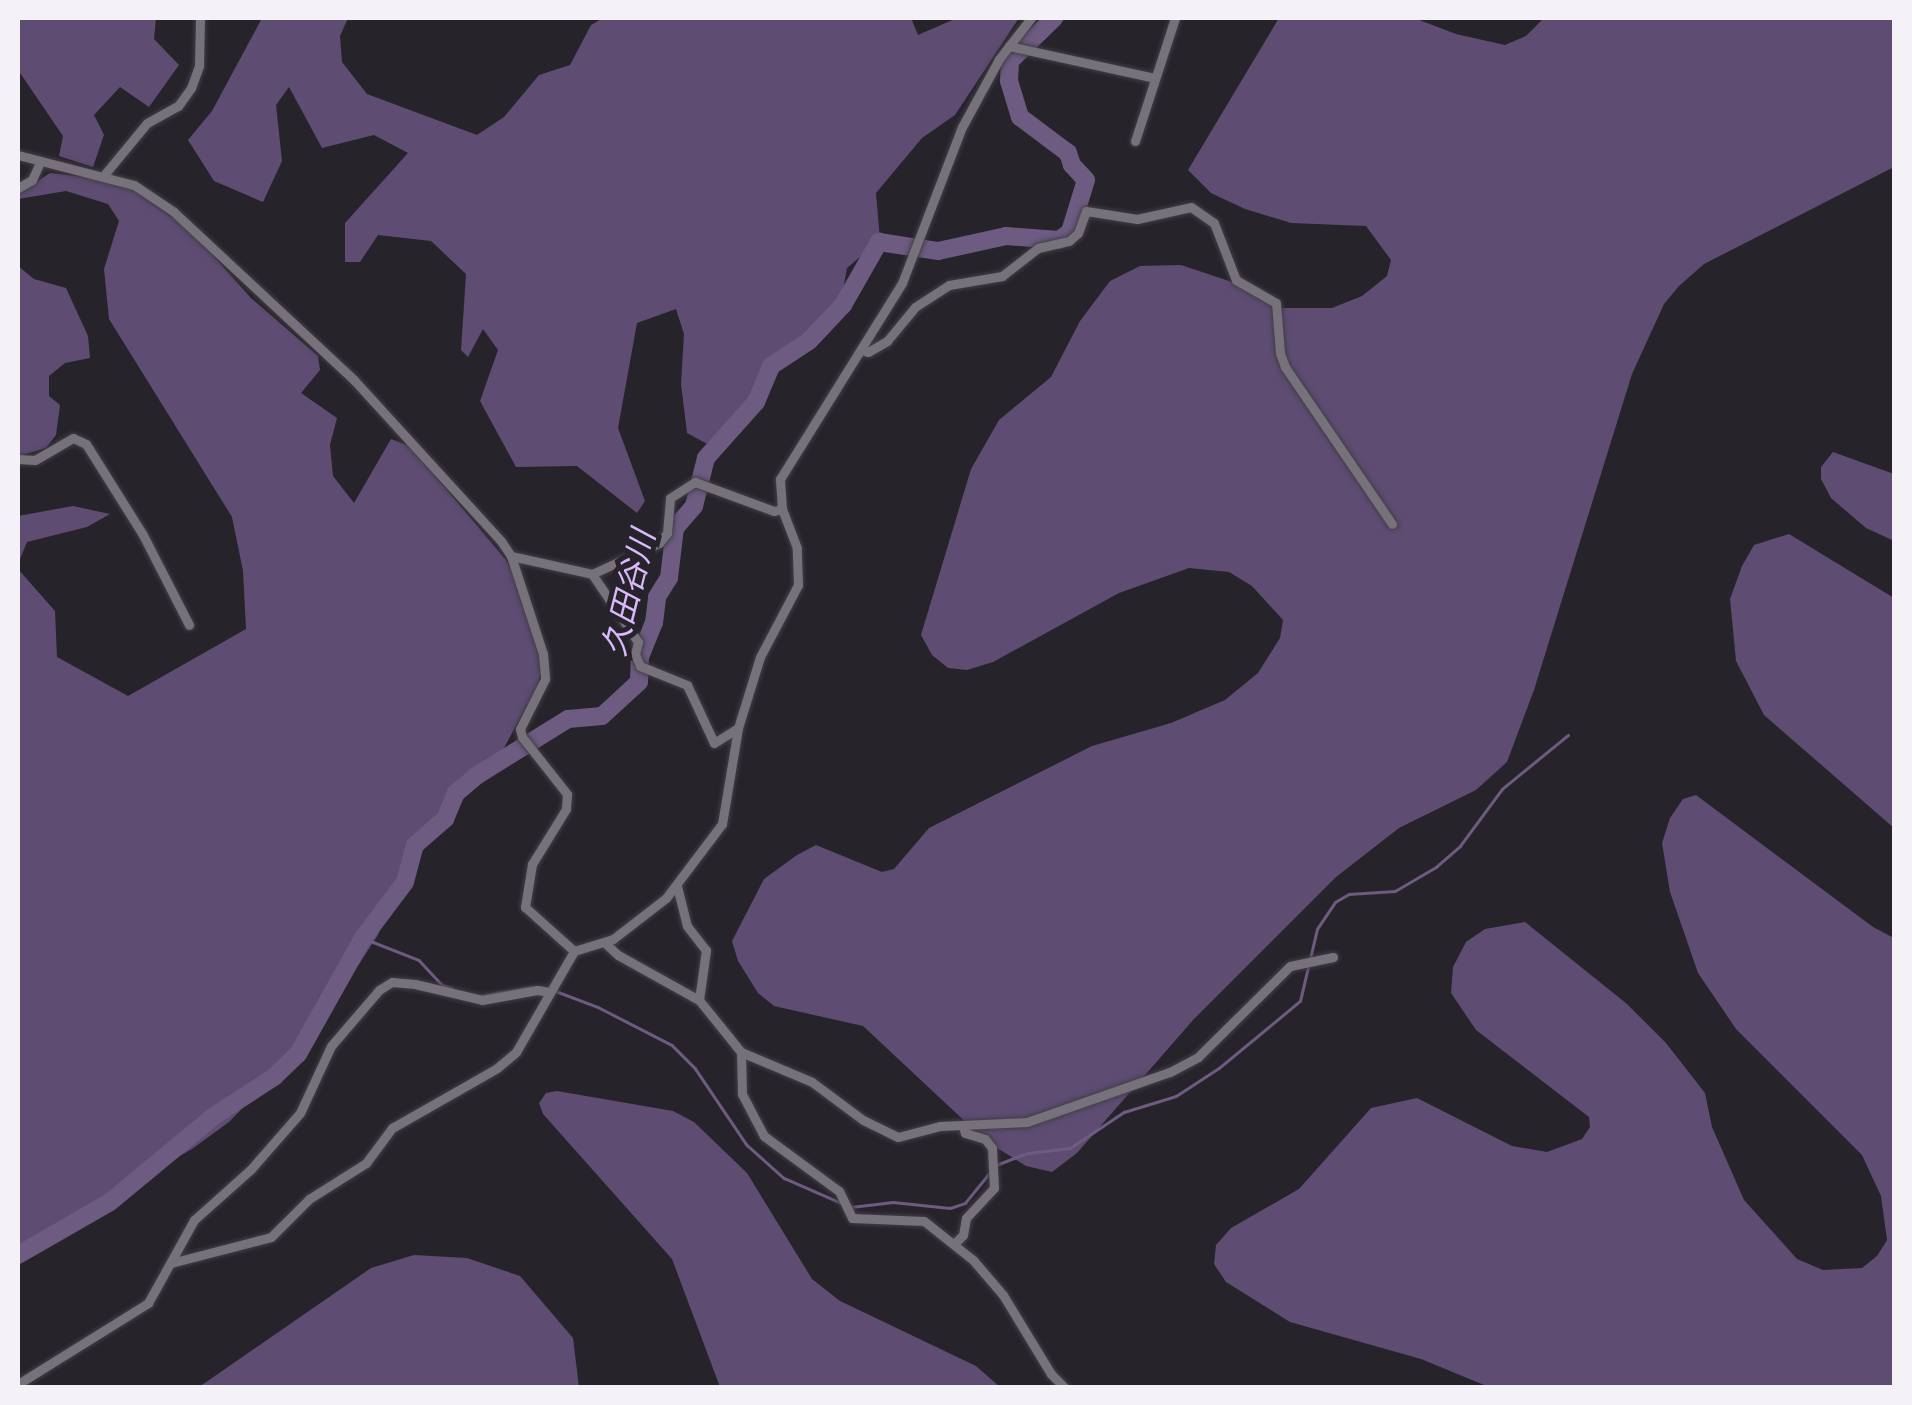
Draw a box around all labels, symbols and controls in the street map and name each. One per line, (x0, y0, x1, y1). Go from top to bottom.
water label: 久田谷川 (595, 526, 663, 660)

